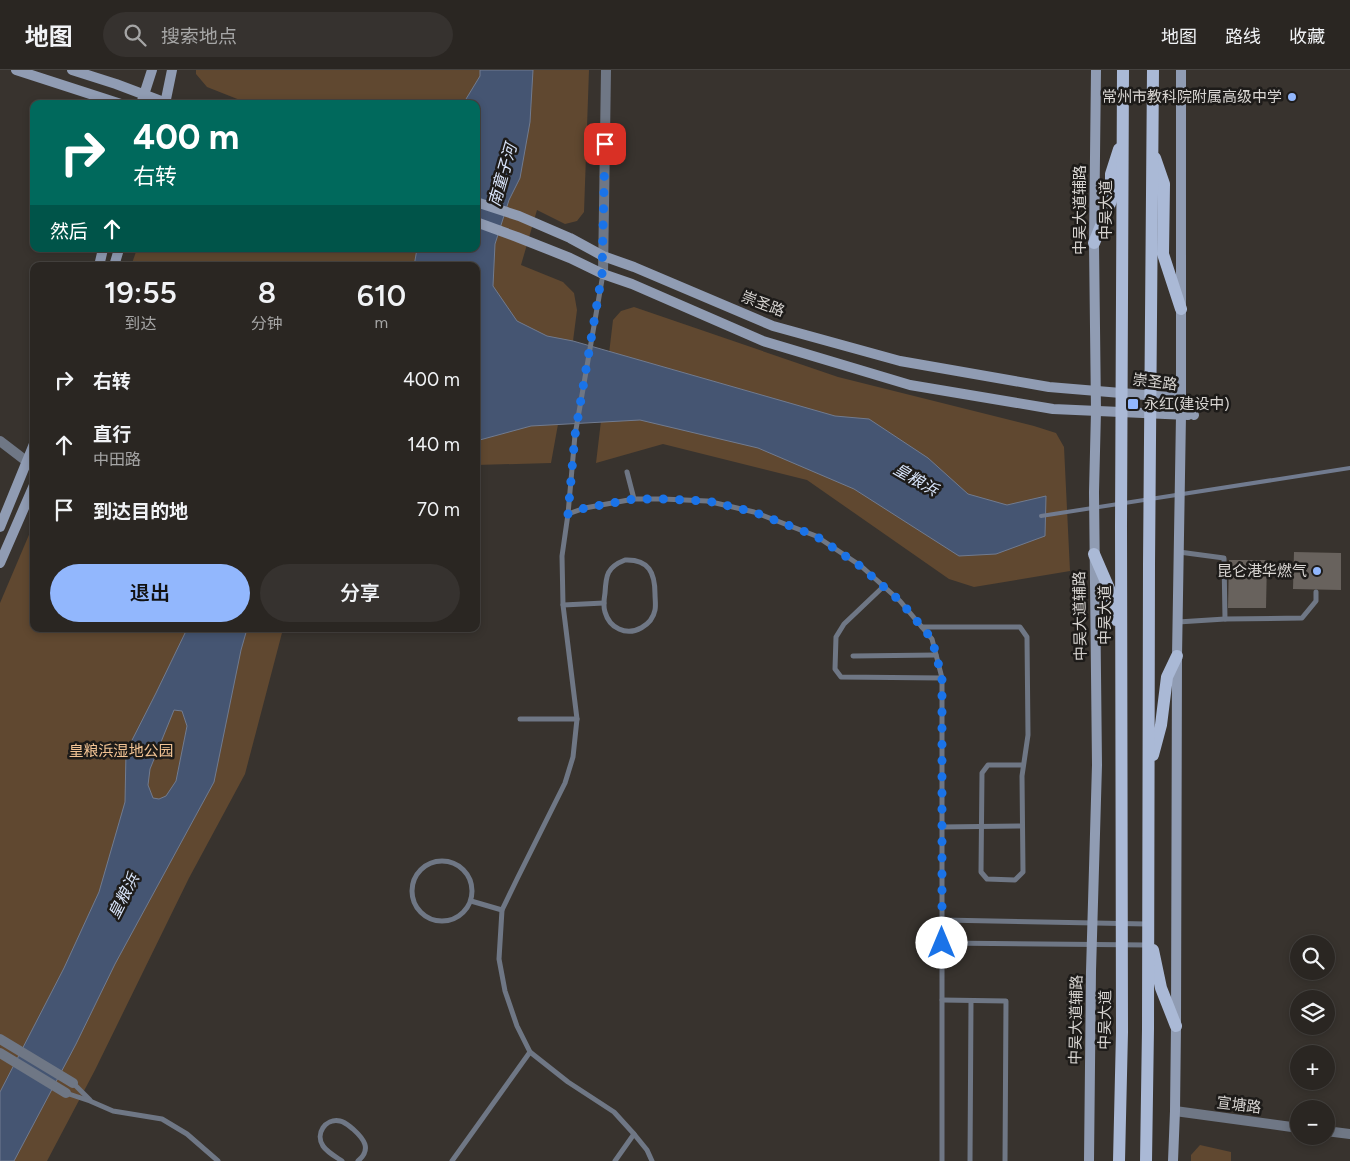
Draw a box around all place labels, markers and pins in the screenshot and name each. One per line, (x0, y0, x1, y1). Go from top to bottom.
place label: 常州市教科院附属高级中学 (1102, 88, 1282, 106)
marker: 常州市教科院附属高级中学 (1286, 91, 1298, 103)
pin (584, 123, 626, 165)
place label: 永红(建设中) (1144, 395, 1230, 413)
marker: 永红(建设中) (1126, 397, 1140, 411)
place label: 昆仑港华燃气 (1217, 562, 1307, 580)
marker: 昆仑港华燃气 (1311, 565, 1323, 577)

